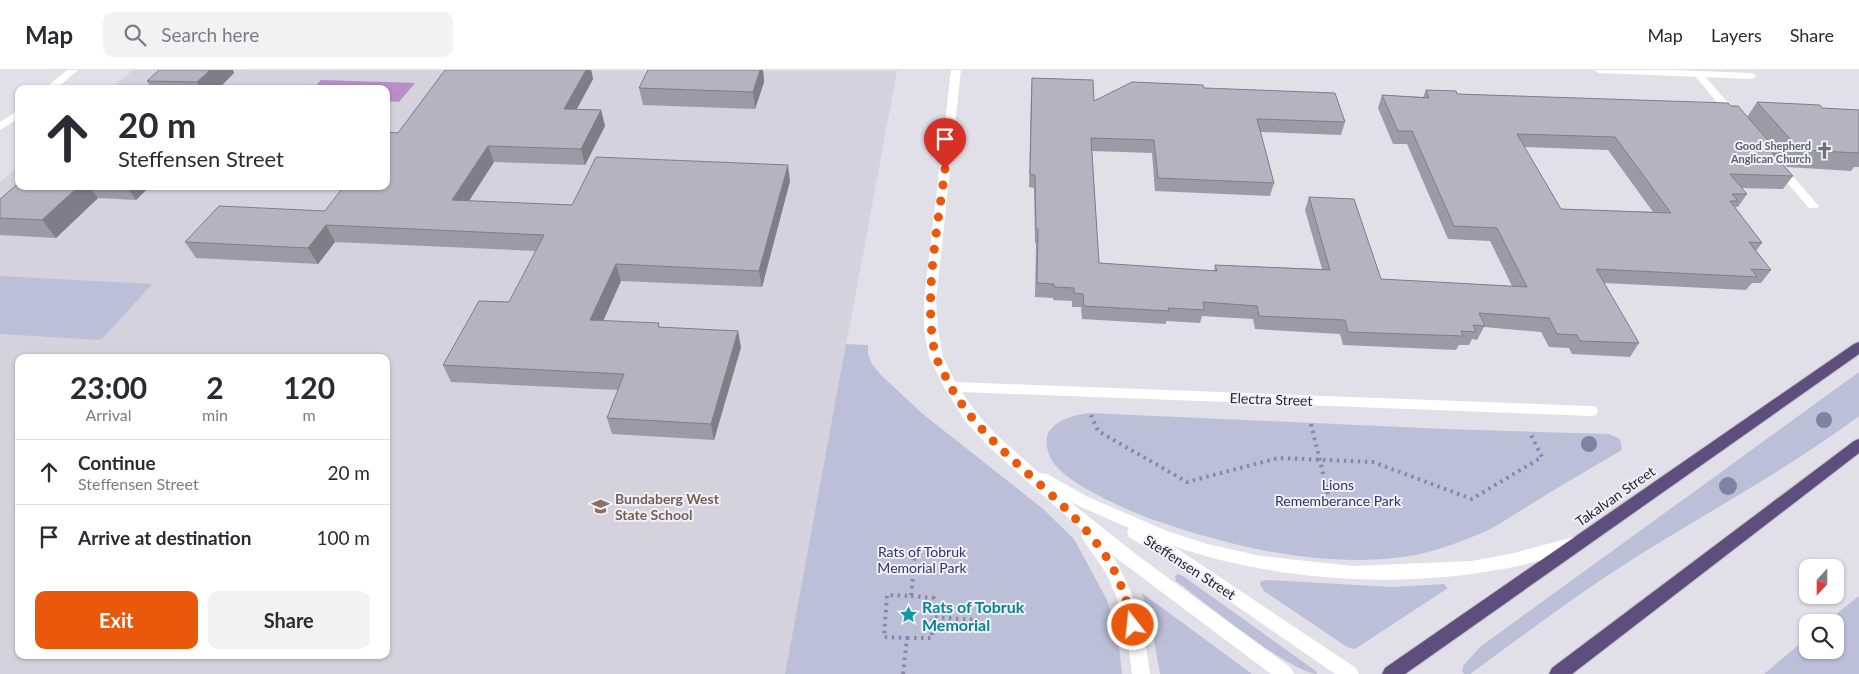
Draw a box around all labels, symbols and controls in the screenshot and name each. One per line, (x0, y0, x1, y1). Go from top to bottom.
search box (103, 12, 453, 57)
text: Map (25, 20, 73, 49)
icon: search (121, 21, 149, 49)
text: Search here (161, 23, 259, 46)
text: Map (1647, 24, 1683, 46)
text: Layers (1711, 24, 1762, 46)
text: Share (1790, 24, 1834, 46)
text: 20 m (118, 103, 196, 145)
icon: ahead (35, 105, 100, 170)
pin (924, 118, 966, 169)
icon: arrive (931, 125, 959, 153)
place label: Good Shepherd Anglican Church (1730, 139, 1811, 165)
church icon: Good Shepherd Anglican Church (1815, 141, 1835, 161)
text: Steffensen Street (118, 145, 284, 172)
text: 23:00 (70, 369, 147, 405)
text: 2 (206, 369, 224, 405)
text: 120 (283, 369, 335, 405)
street label: Electra Street (1229, 389, 1313, 409)
text: Arrival (85, 405, 132, 424)
text: min (202, 405, 228, 424)
text: m (302, 405, 316, 424)
text: Continue (78, 451, 156, 474)
icon: ahead (35, 458, 63, 486)
text: 20 m (327, 461, 370, 484)
street label: Takalvan Street (1572, 462, 1658, 530)
text: Steffensen Street (78, 474, 199, 493)
park label: Lions Rememberance Park (1275, 476, 1402, 509)
place label: Bundaberg West State School (615, 490, 720, 523)
school or university icon: Bundaberg West State School (591, 496, 611, 516)
icon: arrive (35, 523, 63, 551)
text: Arrive at destination (78, 526, 251, 549)
text: 100 m (316, 526, 370, 549)
street label: Steffensen Street (1141, 531, 1239, 603)
park label: Rats of Tobruk Memorial Park (877, 543, 968, 576)
north arrow (1799, 559, 1844, 604)
map controls (1799, 559, 1844, 659)
button: Exit (35, 591, 198, 649)
button: Share (208, 591, 370, 649)
place label: Rats of Tobruk Memorial (922, 597, 1025, 634)
position arrow (1106, 598, 1158, 650)
place icon: Rats of Tobruk Memorial (898, 605, 918, 625)
button: search (1799, 614, 1844, 659)

